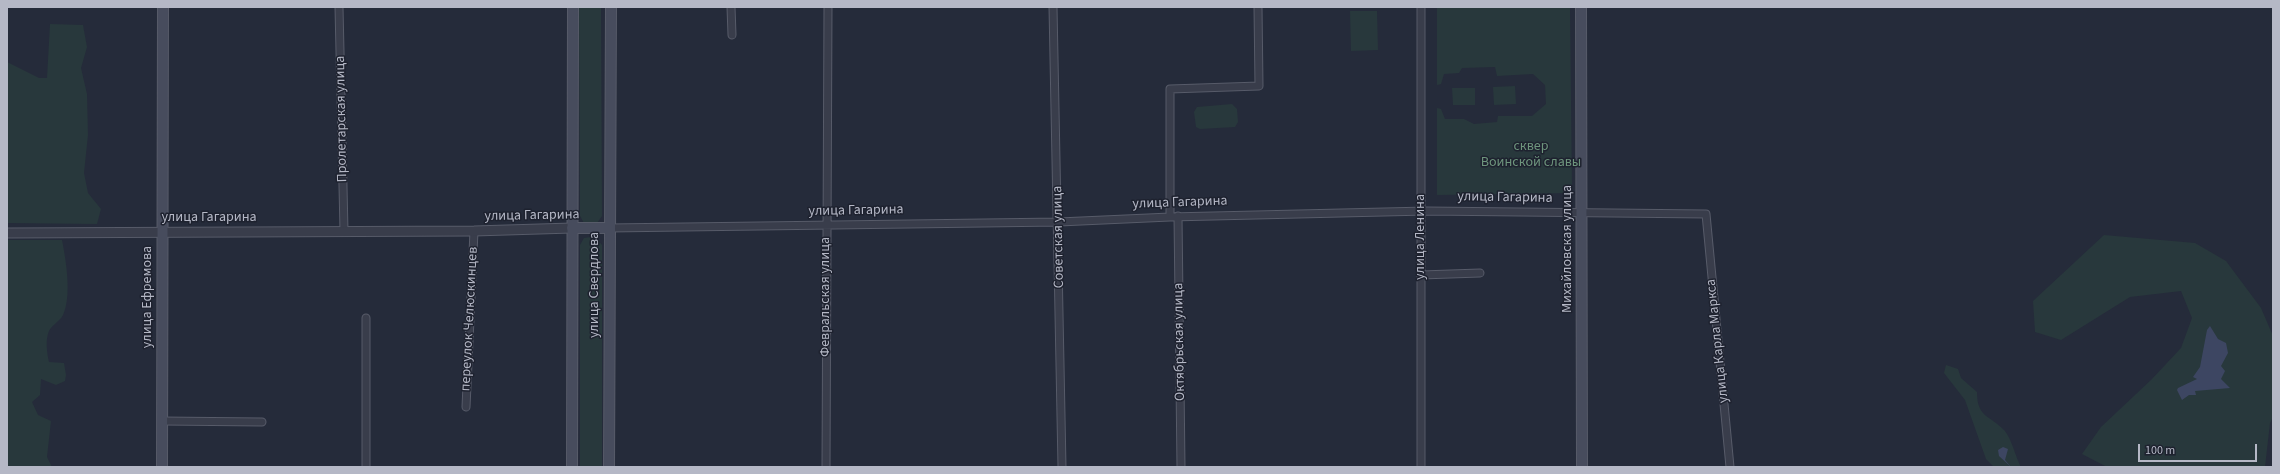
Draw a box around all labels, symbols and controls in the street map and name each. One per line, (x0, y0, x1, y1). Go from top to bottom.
street label: Пролетарская улица (332, 56, 352, 182)
park label: сквер Воинской славы (1481, 139, 1581, 172)
street label: Михайловская улица (1560, 185, 1576, 313)
street label: Советская улица (1050, 186, 1068, 288)
street label: улица Гагарина (1457, 189, 1553, 207)
street label: улица Гагарина (1132, 193, 1228, 213)
street label: улица Ленина (1413, 194, 1429, 280)
street label: улица Гагарина (808, 202, 904, 220)
street label: улица Гагарина (484, 207, 580, 225)
street label: улица Гагарина (161, 210, 257, 226)
street label: улица Свердлова (587, 232, 603, 338)
street label: Февральская улица (818, 237, 834, 357)
street label: улица Ефремова (140, 246, 156, 348)
street label: переулок Челюскинцев (458, 246, 482, 392)
street label: улица Карла Маркса (1703, 278, 1733, 404)
street label: Октябрьская улица (1171, 283, 1189, 401)
scale bar (2140, 436, 2259, 462)
text: 100 m (2145, 442, 2175, 459)

